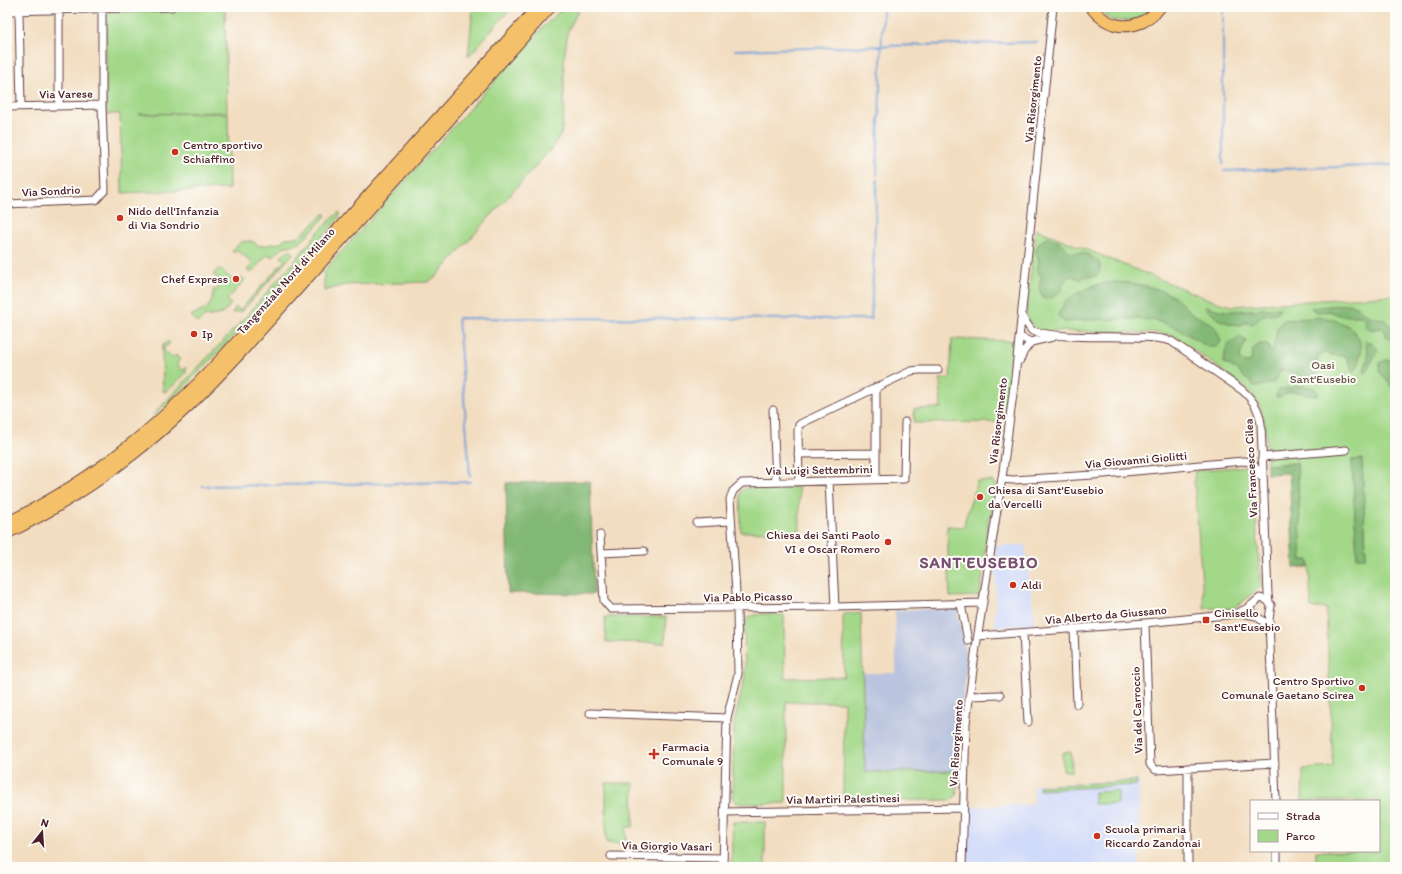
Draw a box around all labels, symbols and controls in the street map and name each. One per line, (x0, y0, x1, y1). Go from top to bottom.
street label: Via Risorgimento (1021, 55, 1045, 143)
street label: Via Varese (39, 87, 93, 101)
place label: Centro sportivo Schiaffino (183, 138, 263, 166)
marker: Centro sportivo Schiaffino (170, 147, 180, 157)
street label: Via Sondrio (21, 182, 81, 200)
place label: Nido dell'Infanzia di Via Sondrio (128, 204, 220, 232)
marker: Nido dell'Infanzia di Via Sondrio (115, 213, 125, 223)
street label: Tangenziale Nord di Milano (234, 225, 338, 337)
place label: Chef Express (161, 272, 228, 286)
marker: Chef Express (231, 274, 241, 284)
place label: Ip (202, 327, 213, 341)
marker: Ip (189, 329, 199, 339)
park label: Oasi Sant'Eusebio (1290, 358, 1356, 386)
street label: Via Risorgimento (986, 377, 1010, 465)
street label: Via Francesco Cilea (1241, 418, 1261, 518)
street label: Via Giovanni Giolitti (1085, 449, 1187, 471)
street label: Via Luigi Settembrini (765, 462, 873, 478)
place label: Chiesa di Sant'Eusebio da Vercelli (988, 483, 1104, 511)
marker: Chiesa di Sant'Eusebio da Vercelli (975, 492, 985, 502)
place label: Chiesa dei Santi Paolo VI e Oscar Romero (766, 528, 880, 556)
marker: Chiesa dei Santi Paolo VI e Oscar Romero (883, 537, 893, 547)
district label: SANT'EUSEBIO (919, 553, 1039, 572)
place label: Aldi (1021, 578, 1042, 592)
marker: Aldi (1008, 580, 1018, 590)
street label: Via Pablo Picasso (703, 589, 793, 605)
street label: Via Alberto da Giussano (1045, 603, 1167, 627)
place label: Cinisello Sant'Eusebio (1214, 606, 1280, 634)
marker: Cinisello Sant'Eusebio (1201, 615, 1211, 625)
street label: Via del Carroccio (1128, 666, 1146, 754)
place label: Centro Sportivo Comunale Gaetano Scirea (1221, 674, 1354, 702)
marker: Centro Sportivo Comunale Gaetano Scirea (1357, 683, 1367, 693)
street label: Via Risorgimento (946, 699, 966, 787)
place label: Farmacia Comunale 9 (662, 740, 723, 768)
marker: Farmacia Comunale 9 (649, 749, 659, 759)
street label: Via Martiri Palestinesi (786, 791, 900, 807)
legend (1250, 800, 1380, 852)
text: Strada (1286, 809, 1321, 823)
north arrow (22, 812, 62, 852)
text: N (39, 816, 50, 830)
place label: Scuola primaria Riccardo Zandonai (1105, 822, 1201, 850)
text: Parco (1286, 829, 1315, 843)
marker: Scuola primaria Riccardo Zandonai (1092, 831, 1102, 841)
street label: Via Giorgio Vasari (621, 838, 713, 854)

